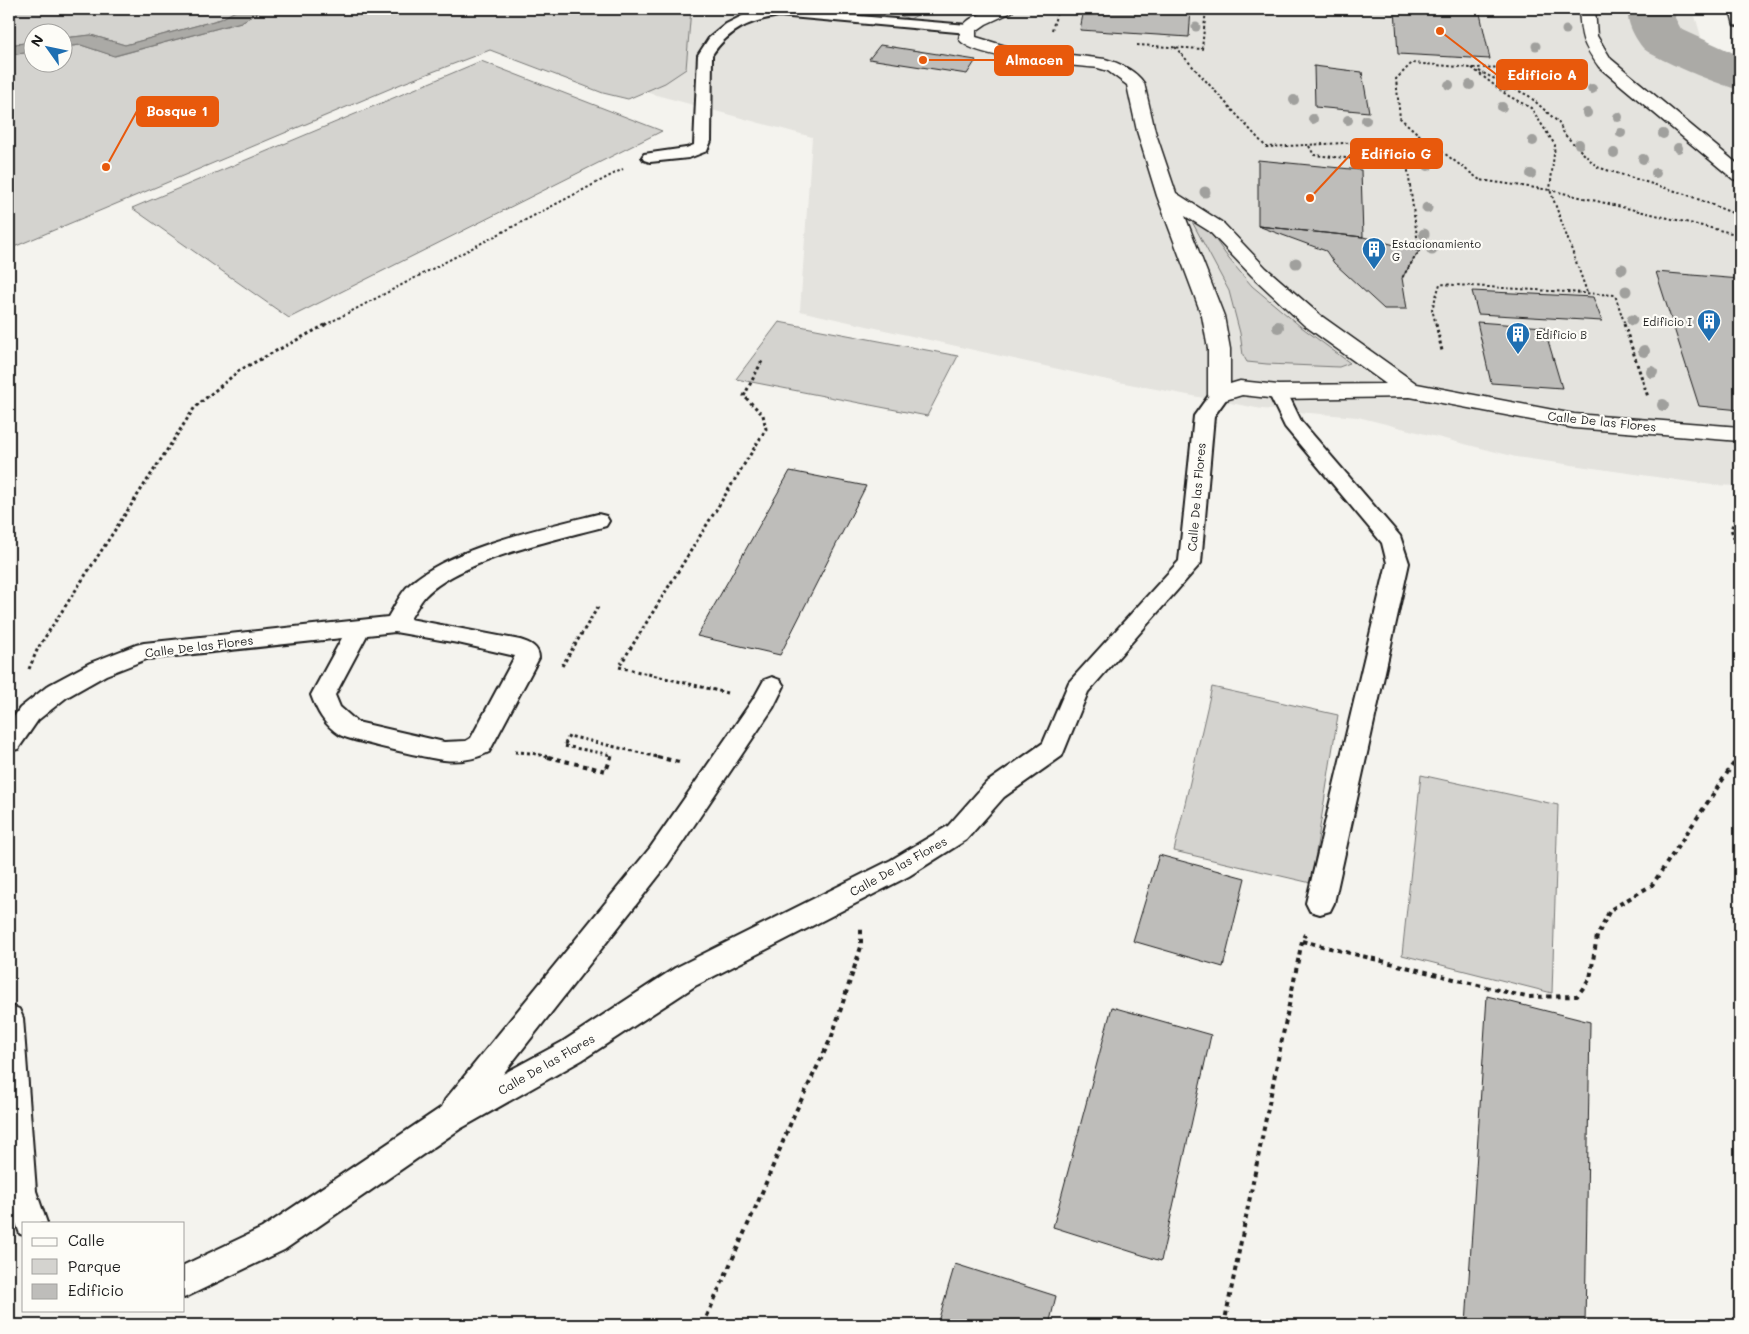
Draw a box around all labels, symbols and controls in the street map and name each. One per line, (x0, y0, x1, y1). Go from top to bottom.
north arrow (22, 22, 72, 72)
text: N (26, 31, 48, 50)
callout: Almacen (995, 46, 1073, 75)
text: Almacen (1005, 50, 1063, 69)
callout: Edificio A (1497, 60, 1587, 89)
text: Edificio A (1507, 65, 1577, 84)
callout: Bosque 1 (137, 97, 218, 126)
text: Bosque 1 (146, 101, 208, 120)
callout: Edificio G (1351, 139, 1442, 168)
text: Edificio G (1361, 144, 1432, 163)
building icon: Estacionamiento G (1361, 236, 1387, 270)
place label: Estacionamiento G (1392, 236, 1482, 264)
building icon: Edificio I (1696, 308, 1722, 342)
place label: Edificio I (1643, 314, 1692, 329)
building icon: Edificio B (1505, 321, 1531, 355)
place label: Edificio B (1536, 327, 1587, 342)
street label: Calle De las Flores (1547, 407, 1657, 435)
street label: Calle De las Flores (1183, 442, 1209, 552)
street label: Calle De las Flores (144, 631, 254, 661)
street label: Calle De las Flores (846, 832, 950, 899)
street label: Calle De las Flores (495, 1030, 597, 1098)
legend (22, 1222, 185, 1312)
text: Calle (68, 1230, 105, 1250)
text: Parque (68, 1256, 121, 1276)
text: Edificio (68, 1280, 124, 1300)

